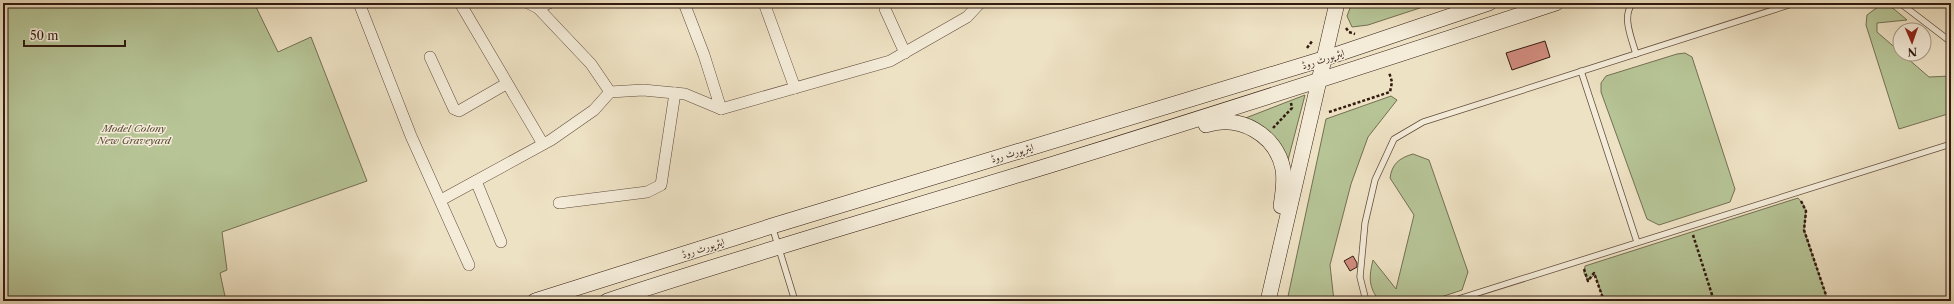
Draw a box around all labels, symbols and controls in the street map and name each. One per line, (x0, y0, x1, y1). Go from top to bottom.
scale bar (24, 22, 125, 48)
north arrow (1892, 22, 1932, 62)
text: 50 m (30, 28, 59, 43)
text: N (1907, 45, 1917, 59)
street label: ایئرپورٹ روڈ (1300, 46, 1346, 73)
park label: Model Colony New Graveyard (96, 122, 172, 147)
street label: ایئرپورٹ روڈ (989, 140, 1035, 167)
street label: ایئرپورٹ روڈ (680, 235, 726, 262)

